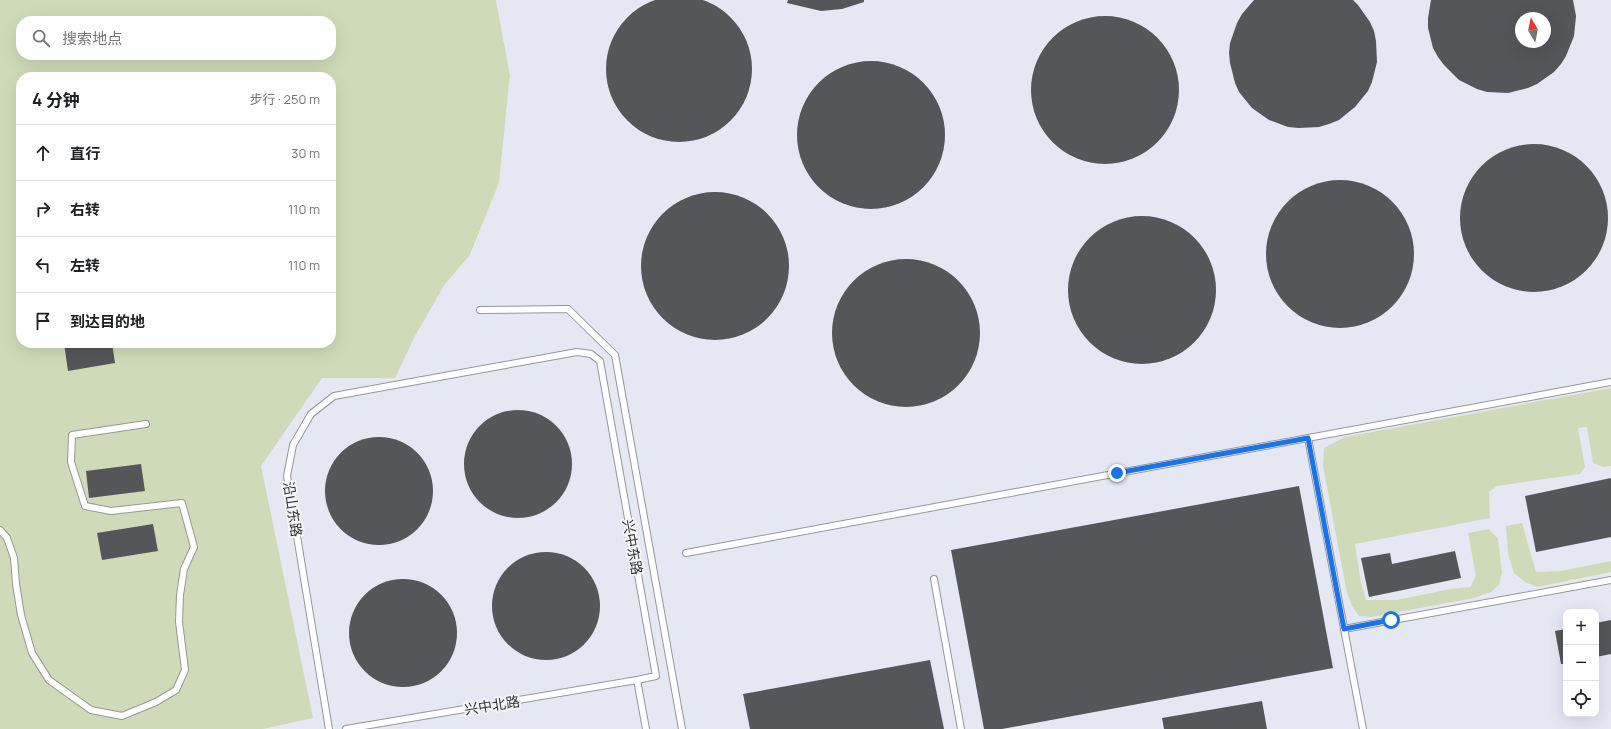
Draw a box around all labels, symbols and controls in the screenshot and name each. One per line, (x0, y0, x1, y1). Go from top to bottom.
north arrow (1515, 12, 1551, 48)
search box (16, 16, 336, 60)
icon: search (30, 27, 52, 49)
text: 搜索地点 (62, 28, 122, 49)
text: 4 分钟 (32, 88, 80, 111)
text: 步行 · 250 m (249, 90, 320, 108)
icon: ahead (32, 142, 54, 164)
text: 直行 (70, 143, 100, 164)
text: 30 m (291, 144, 320, 162)
icon: right (32, 198, 54, 220)
text: 右转 (70, 199, 100, 220)
text: 110 m (288, 200, 320, 218)
icon: left (32, 254, 54, 276)
text: 左转 (70, 255, 100, 276)
text: 110 m (288, 256, 320, 274)
icon: arrive (32, 310, 54, 332)
text: 到达目的地 (70, 311, 145, 332)
route end (1108, 464, 1126, 482)
street label: 沿山东路 (279, 480, 307, 538)
street label: 兴中东路 (619, 518, 647, 576)
map controls (1563, 609, 1599, 717)
button: + (1563, 609, 1599, 645)
route start (1382, 611, 1400, 629)
button: − (1563, 645, 1599, 681)
button: locate (1563, 681, 1599, 717)
street label: 兴中北路 (463, 691, 521, 719)

